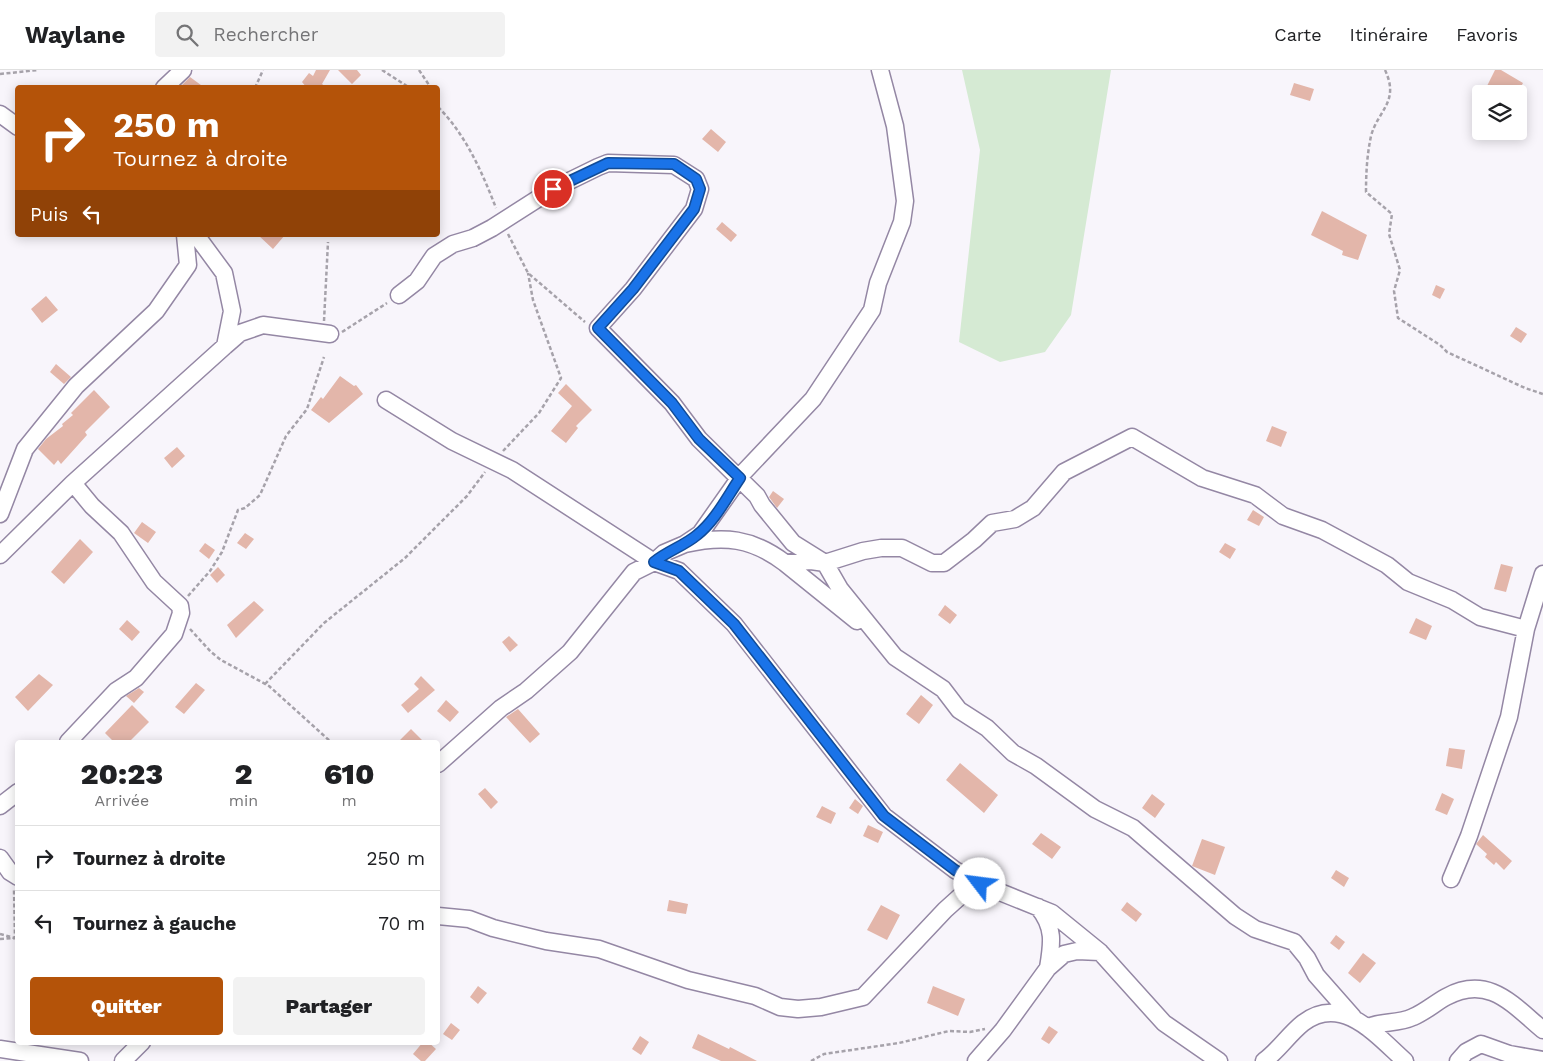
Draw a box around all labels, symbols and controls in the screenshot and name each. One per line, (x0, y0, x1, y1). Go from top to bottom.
search box (155, 12, 505, 57)
text: Waylane (25, 21, 125, 49)
icon: search (173, 21, 201, 49)
text: Rechercher (213, 23, 319, 46)
text: Carte (1274, 24, 1322, 45)
text: Itinéraire (1350, 24, 1428, 45)
text: Favoris (1456, 24, 1518, 45)
map controls (1472, 85, 1527, 140)
button: layers (1472, 85, 1527, 140)
text: 250 m (113, 104, 220, 146)
icon: right (30, 105, 95, 170)
text: Tournez à droite (113, 146, 288, 171)
pin (532, 168, 574, 210)
icon: arrive (539, 175, 567, 203)
icon: left (78, 200, 106, 228)
text: Puis (30, 203, 68, 226)
text: 20:23 (81, 756, 163, 791)
text: 2 (234, 756, 252, 791)
text: 610 (324, 756, 374, 791)
text: Arrivée (95, 791, 149, 810)
text: min (229, 791, 258, 810)
text: m (341, 791, 357, 810)
icon: right (30, 844, 58, 872)
text: Tournez à droite (73, 847, 225, 870)
text: 250 m (366, 847, 425, 870)
position arrow (953, 857, 1005, 909)
icon: left (30, 909, 58, 937)
text: Tournez à gauche (73, 912, 236, 935)
text: 70 m (378, 912, 425, 935)
button: Quitter (30, 977, 223, 1035)
button: Partager (233, 977, 425, 1035)

